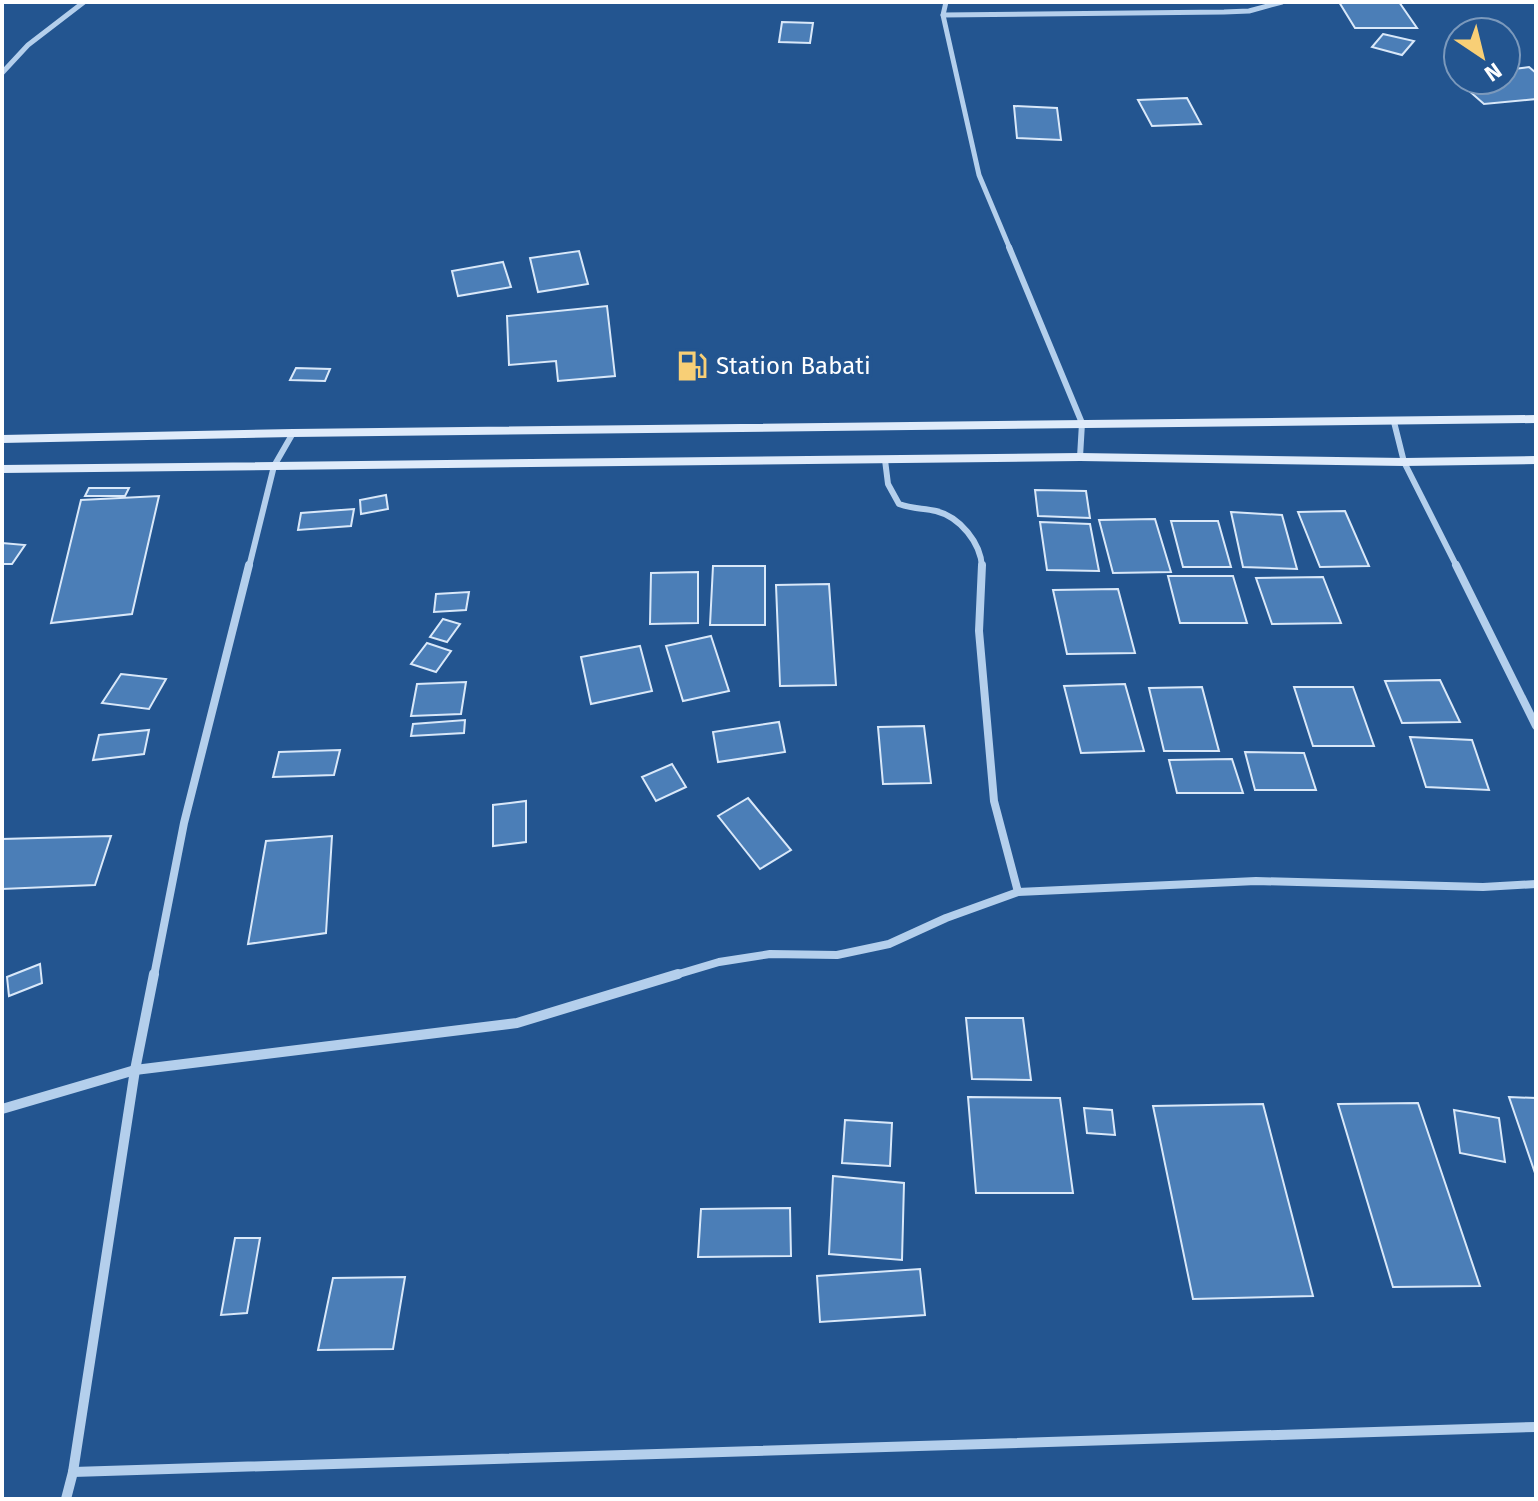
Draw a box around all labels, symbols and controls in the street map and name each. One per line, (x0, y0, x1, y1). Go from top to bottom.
north arrow (1442, 16, 1522, 96)
text: N (1479, 57, 1507, 87)
fuel station icon: Station Babati (675, 349, 709, 383)
place label: Station Babati (716, 352, 871, 380)

